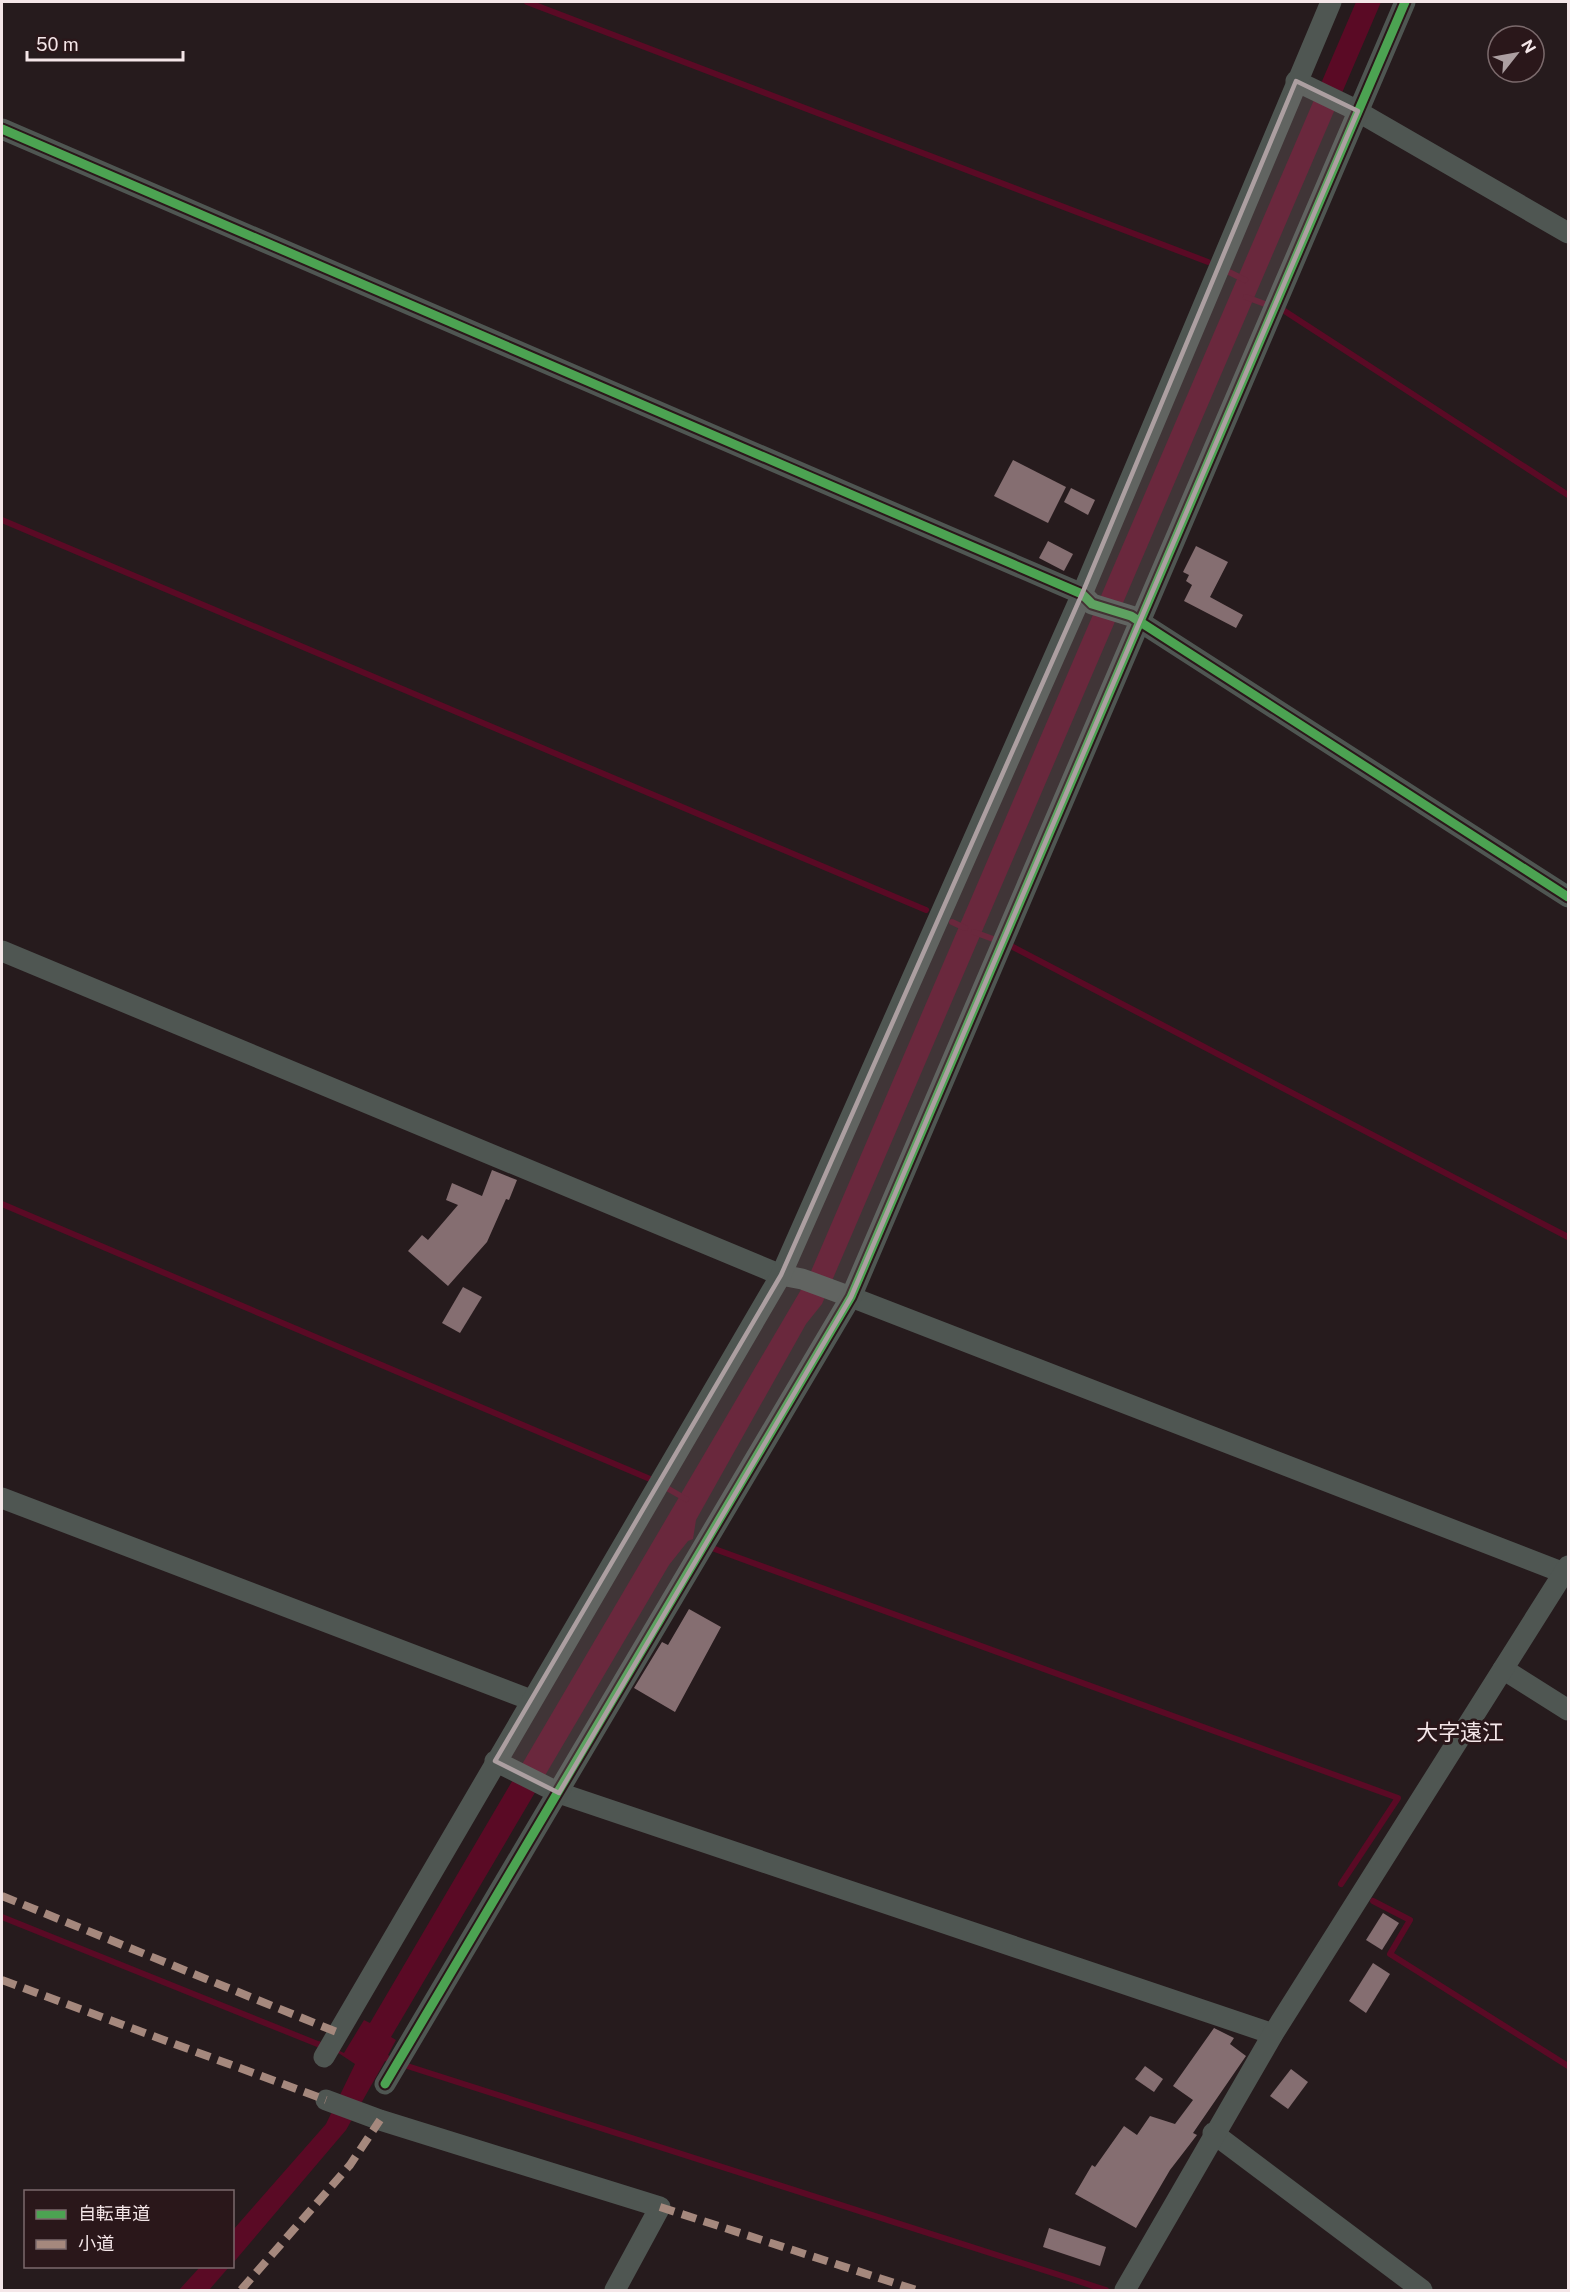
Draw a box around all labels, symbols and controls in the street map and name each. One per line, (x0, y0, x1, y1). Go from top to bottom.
scale bar (27, 24, 183, 62)
north arrow (1486, 24, 1546, 84)
text: 50 m (36, 34, 79, 55)
text: N (1517, 36, 1540, 57)
district label: 大字遠江 (1416, 1719, 1504, 1745)
legend (24, 2190, 234, 2268)
text: 自転車道 (78, 2203, 150, 2224)
text: 小道 (78, 2233, 114, 2254)

